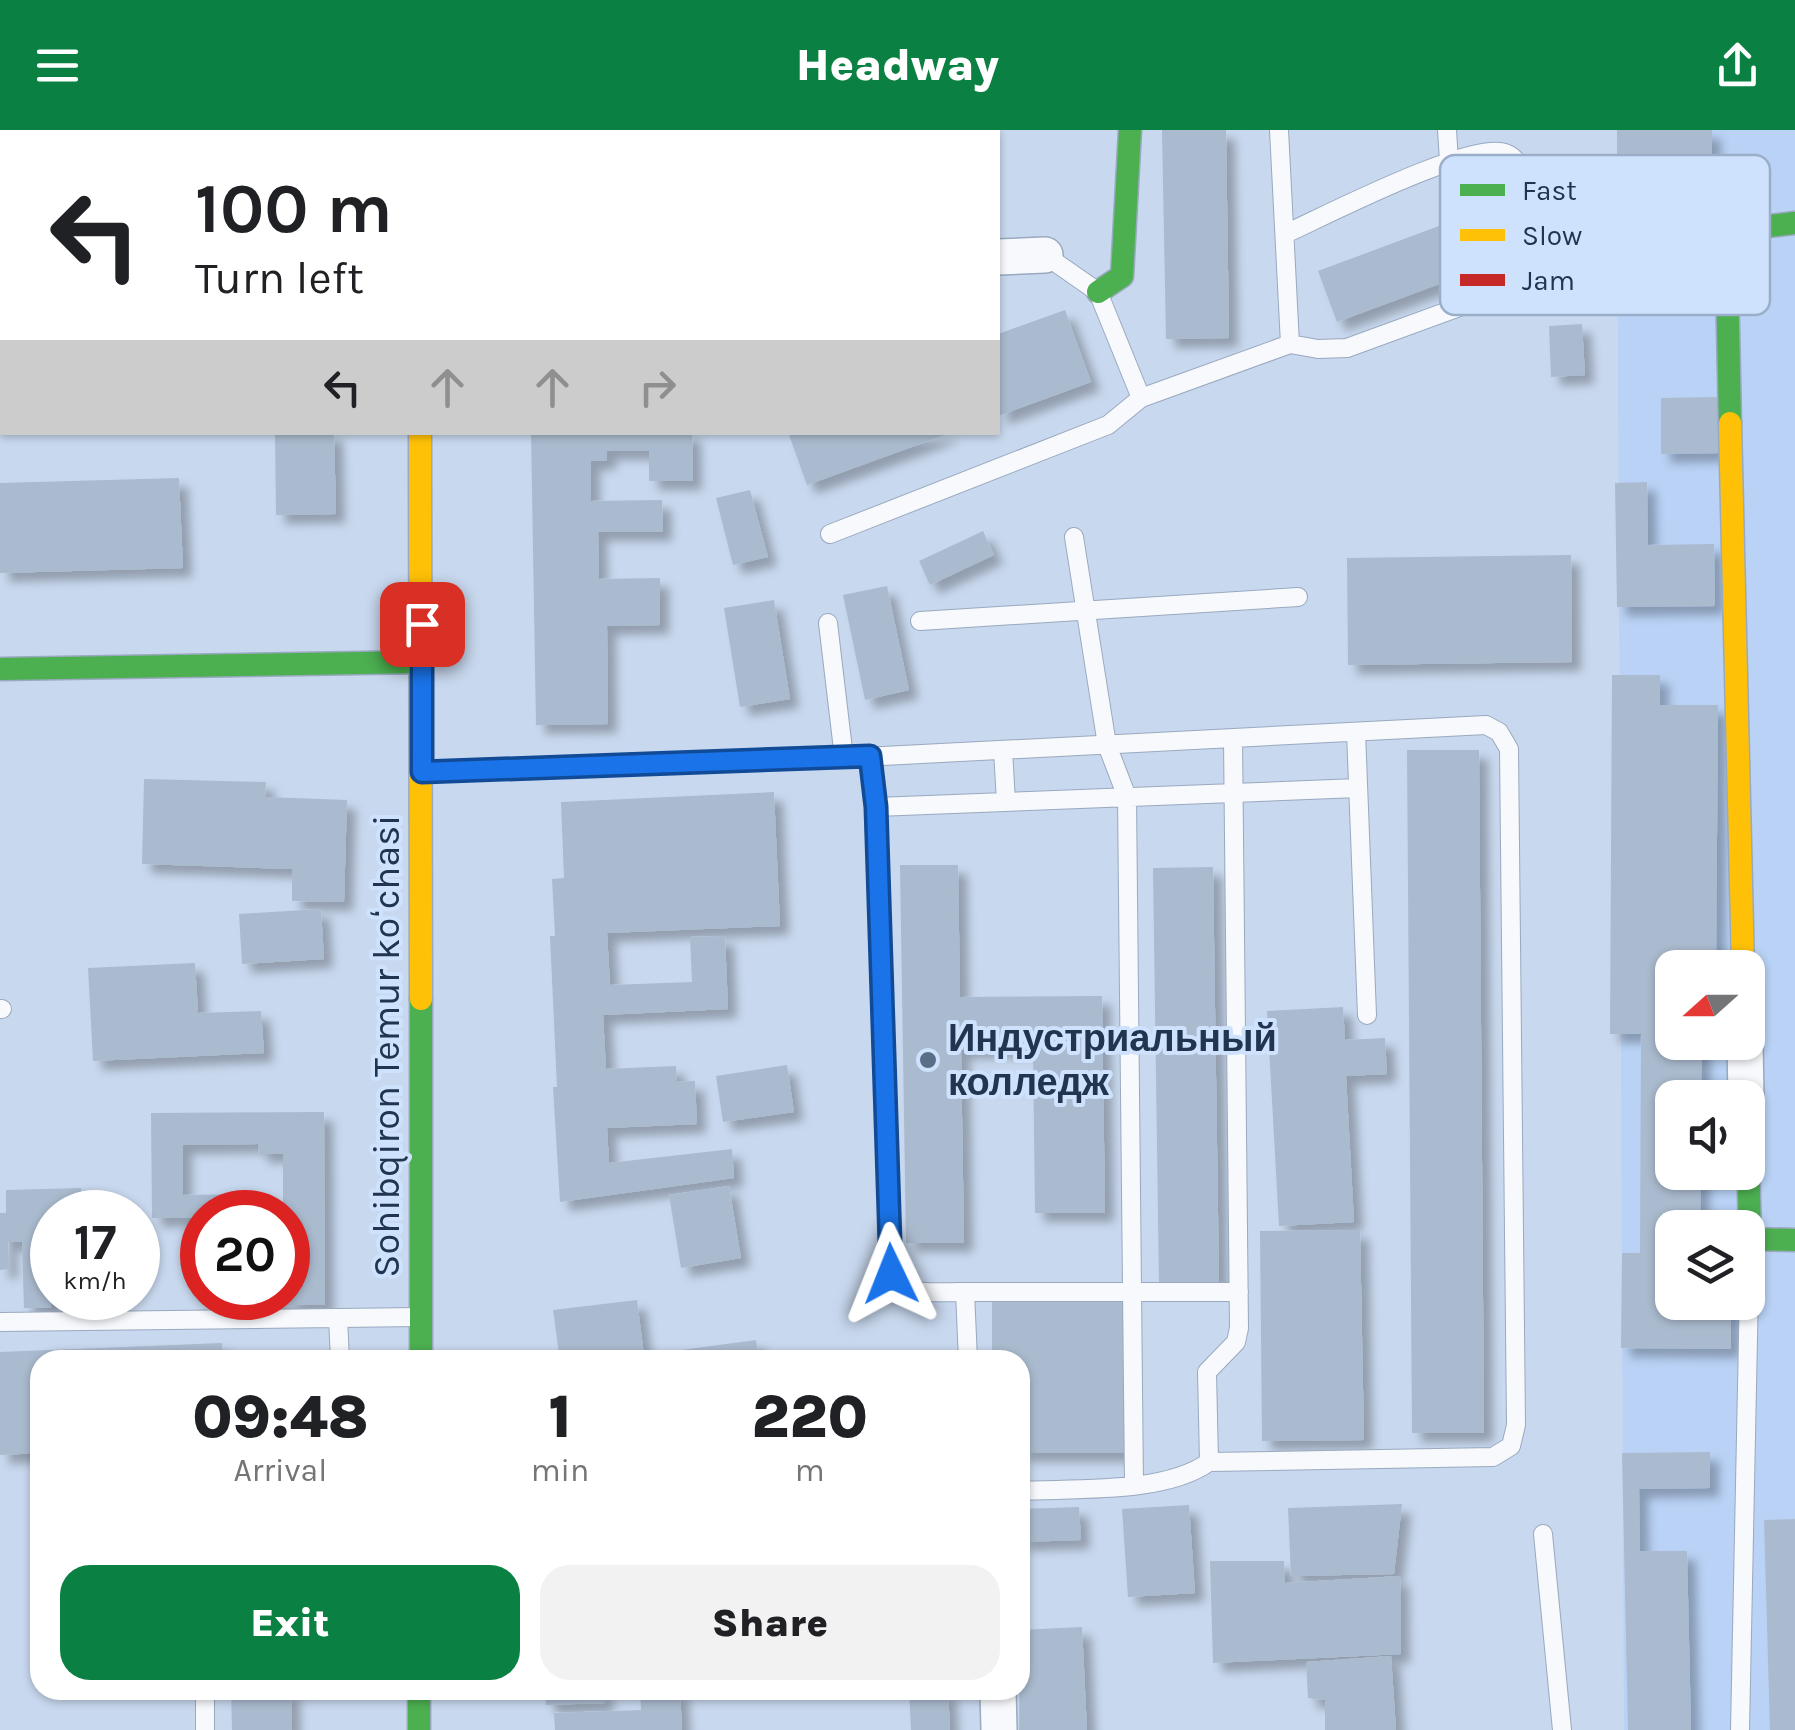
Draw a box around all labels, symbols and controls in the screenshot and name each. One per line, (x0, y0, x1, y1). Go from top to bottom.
icon: menu (30, 38, 85, 93)
icon: share (1710, 38, 1765, 93)
text: Headway (796, 39, 999, 91)
legend (1440, 155, 1770, 315)
text: 100 m (195, 168, 393, 250)
icon: left (30, 170, 160, 300)
text: Fast (1522, 174, 1577, 207)
text: Slow (1522, 219, 1582, 252)
text: Turn left (195, 252, 364, 304)
text: Jam (1522, 264, 1575, 297)
icon: left (315, 360, 370, 415)
icon: ahead (420, 360, 475, 415)
icon: ahead (525, 360, 580, 415)
icon: right (630, 360, 685, 415)
pin (380, 582, 465, 667)
icon: arrive (395, 597, 450, 652)
street label: Sohibqiron Temur koʻchasi (364, 815, 409, 1277)
north arrow (1655, 950, 1765, 1060)
map controls (1655, 950, 1765, 1320)
place label: Индустриальный колледж (948, 1016, 1277, 1105)
marker: Индустриальный колледж (917, 1049, 939, 1071)
button: sound (1655, 1080, 1765, 1190)
speed limit sign: 20 (180, 1190, 310, 1320)
button: layers (1655, 1210, 1765, 1320)
text: 17 (74, 1213, 116, 1272)
position arrow (839, 1222, 943, 1326)
text: km/h (63, 1266, 127, 1295)
text: 09:48 (192, 1382, 368, 1452)
text: 1 (549, 1382, 572, 1452)
text: 220 (752, 1382, 868, 1452)
text: Arrival (233, 1452, 327, 1489)
text: min (531, 1452, 589, 1489)
text: m (795, 1452, 825, 1489)
button: Exit (60, 1565, 520, 1680)
button: Share (540, 1565, 1000, 1680)

